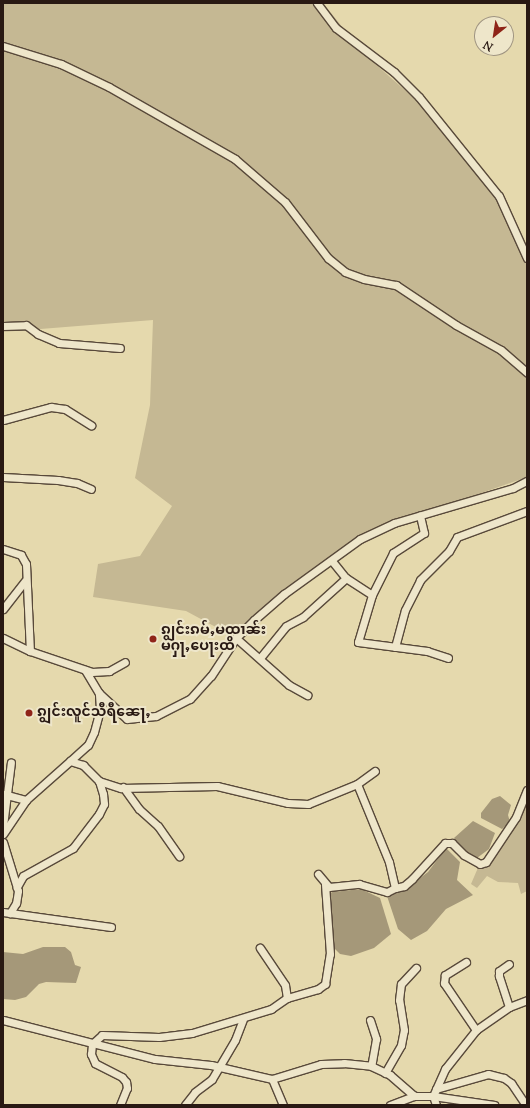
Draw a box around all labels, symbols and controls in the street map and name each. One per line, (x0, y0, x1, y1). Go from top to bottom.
north arrow (474, 16, 514, 56)
text: N (481, 36, 496, 55)
place label: ၵျွင်းၵမ်ႇမထၢၼ်း မႁႃႇပေႃးထိ (161, 623, 266, 656)
marker: ၵျွင်းၵမ်ႇမထၢၼ်း မႁႃႇပေႃးထိ (148, 634, 158, 644)
place label: ၵျွင်းလူင်သီရီၼေႃႇ (37, 705, 151, 721)
marker: ၵျွင်းလူင်သီရီၼေႃႇ (24, 708, 34, 718)

